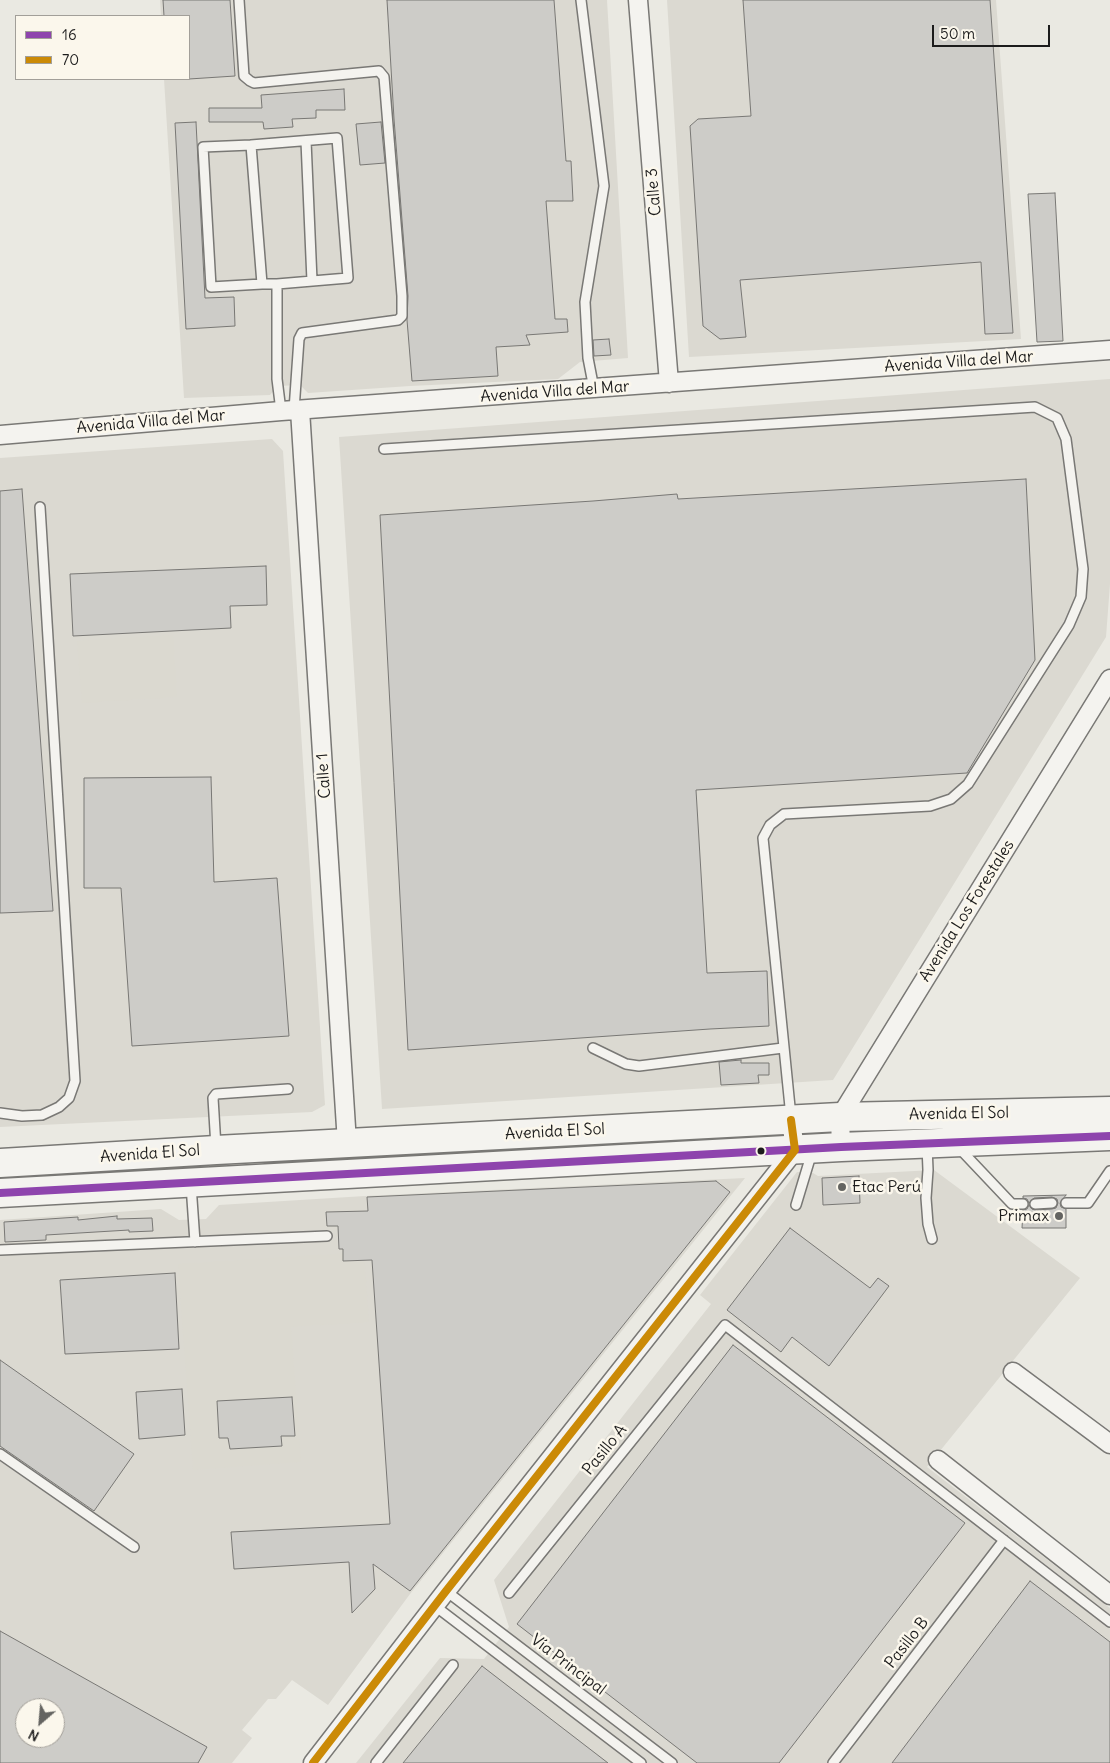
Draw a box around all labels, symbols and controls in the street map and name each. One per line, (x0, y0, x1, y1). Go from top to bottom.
legend (15, 15, 190, 80)
scale bar (935, 15, 1052, 47)
text: 50 m (940, 24, 975, 43)
text: 16 (62, 25, 77, 44)
text: 70 (62, 50, 79, 69)
street label: Calle 3 (642, 167, 666, 217)
street label: Avenida Villa del Mar (884, 347, 1034, 377)
street label: Avenida Villa del Mar (480, 377, 630, 407)
street label: Avenida Villa del Mar (76, 406, 226, 438)
street label: Calle 1 (313, 753, 335, 799)
street label: Avenida Los Forestales (915, 837, 1019, 985)
street label: Avenida El Sol (909, 1104, 1009, 1124)
street label: Avenida El Sol (505, 1120, 605, 1144)
street label: Avenida El Sol (99, 1141, 201, 1167)
unlabelled marker (756, 1146, 766, 1156)
place label: Etac Perú (852, 1177, 921, 1197)
marker: Etac Perú (836, 1181, 848, 1193)
place label: Primax (998, 1206, 1049, 1226)
marker: Primax (1053, 1210, 1065, 1222)
street label: Pasillo A (579, 1421, 631, 1479)
street label: Pasillo B (881, 1614, 933, 1672)
street label: Vía Principal (527, 1631, 609, 1699)
north arrow (15, 1698, 65, 1748)
text: N (25, 1725, 42, 1746)

